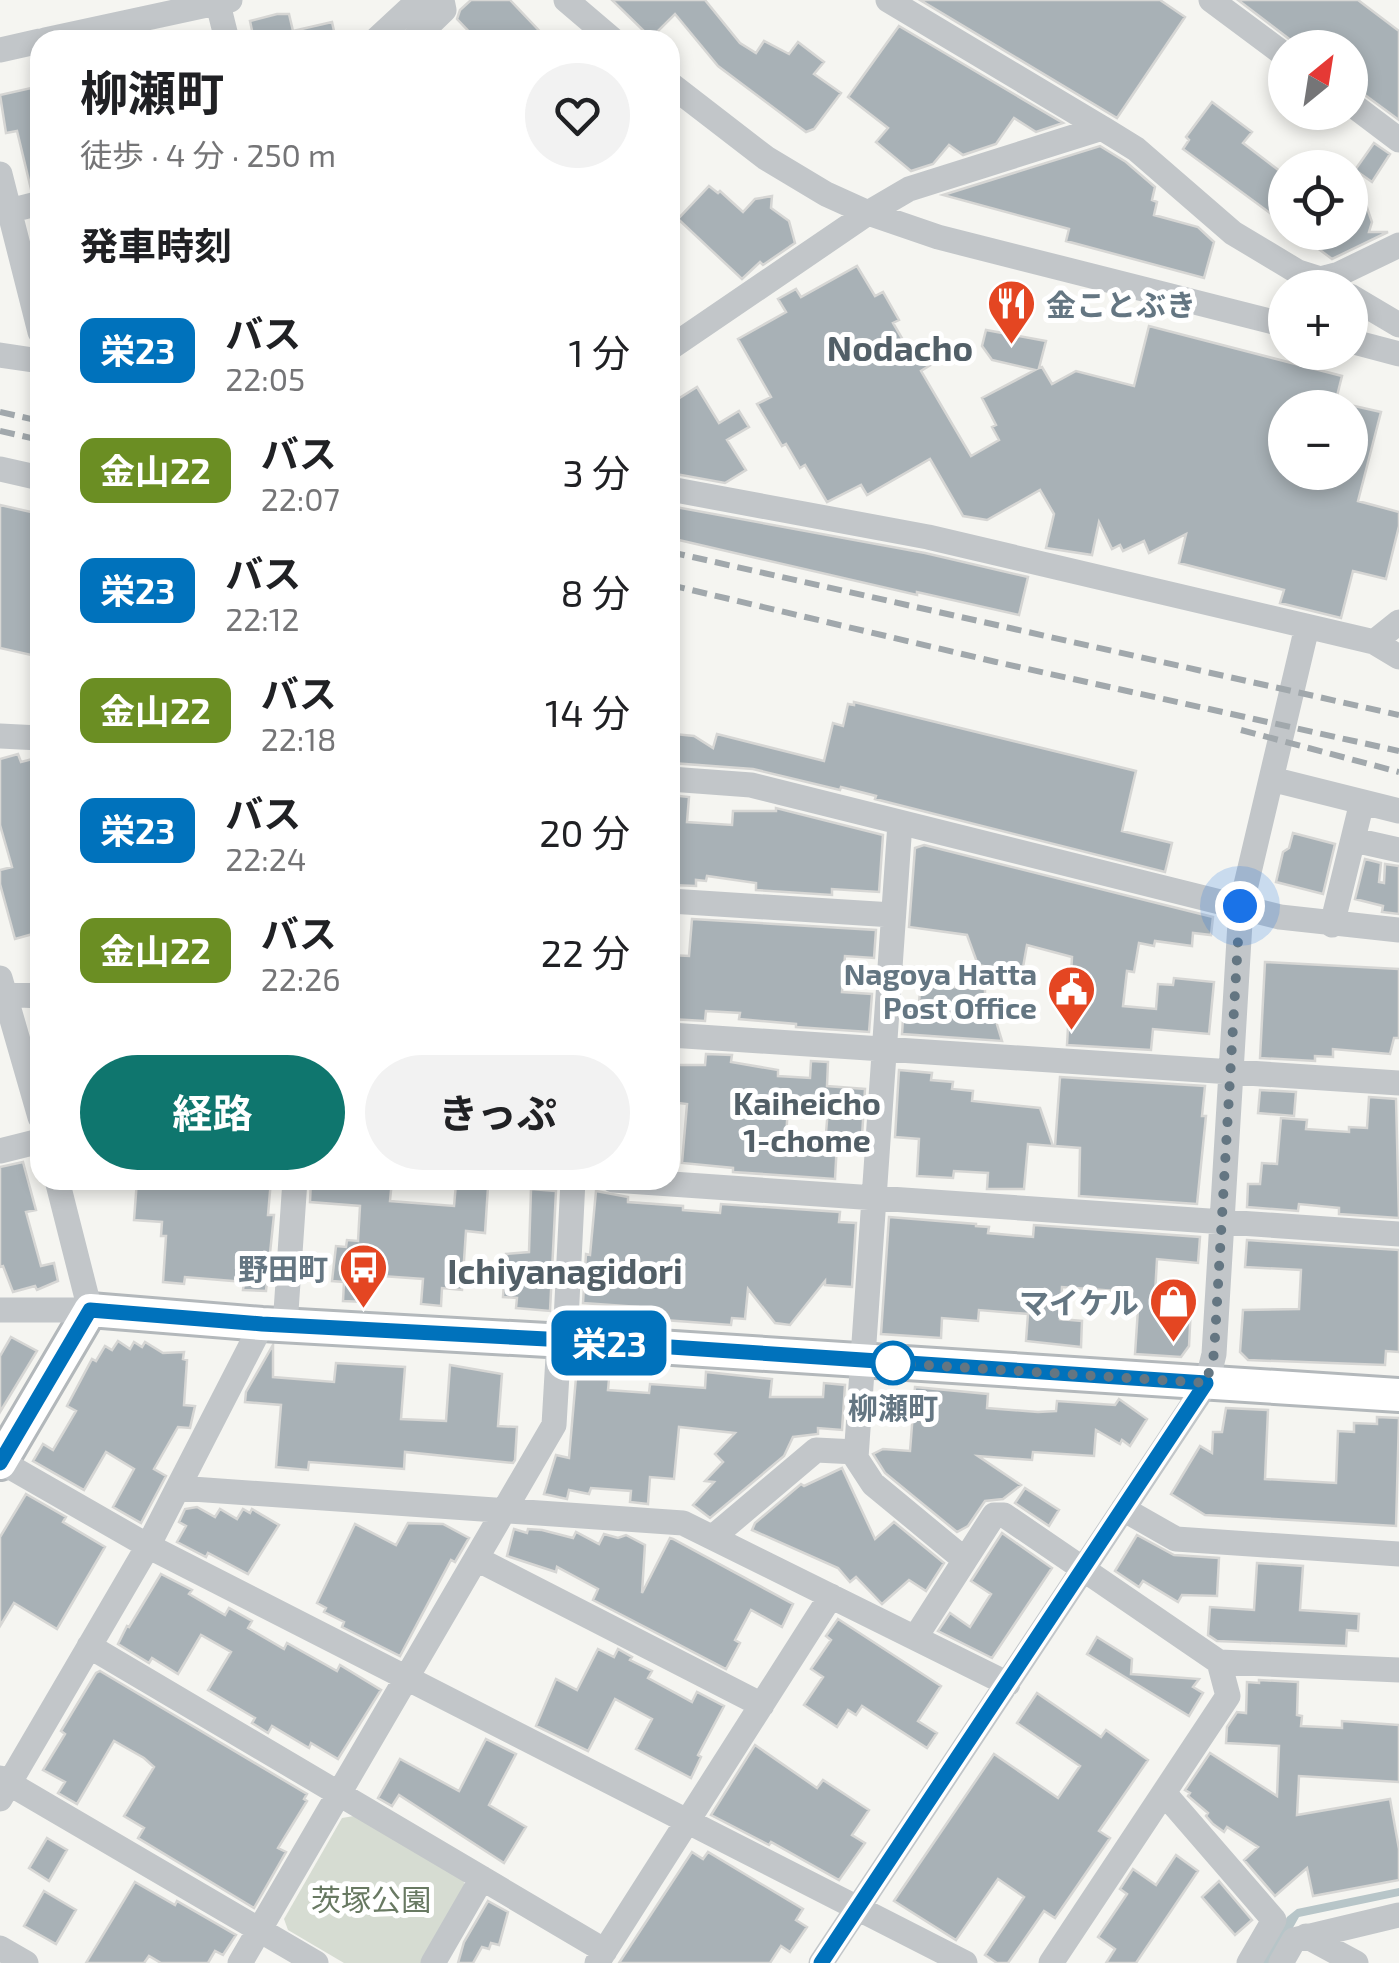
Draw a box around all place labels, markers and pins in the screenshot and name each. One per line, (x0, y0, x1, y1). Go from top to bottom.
restaurant icon: 金ことぶき (985, 278, 1037, 346)
place label: 金ことぶき (1046, 286, 1196, 322)
place label: Nagoya Hatta Post Office (844, 955, 1037, 1025)
public building icon: Nagoya Hatta Post Office (1046, 964, 1098, 1032)
bus stop icon: 野田町 (337, 1242, 389, 1310)
place label: 野田町 (238, 1250, 328, 1286)
shop icon: マイケル (1148, 1276, 1200, 1344)
place label: マイケル (1019, 1284, 1139, 1320)
marker: 柳瀬町 (872, 1342, 914, 1384)
place label: 柳瀬町 (848, 1389, 938, 1425)

